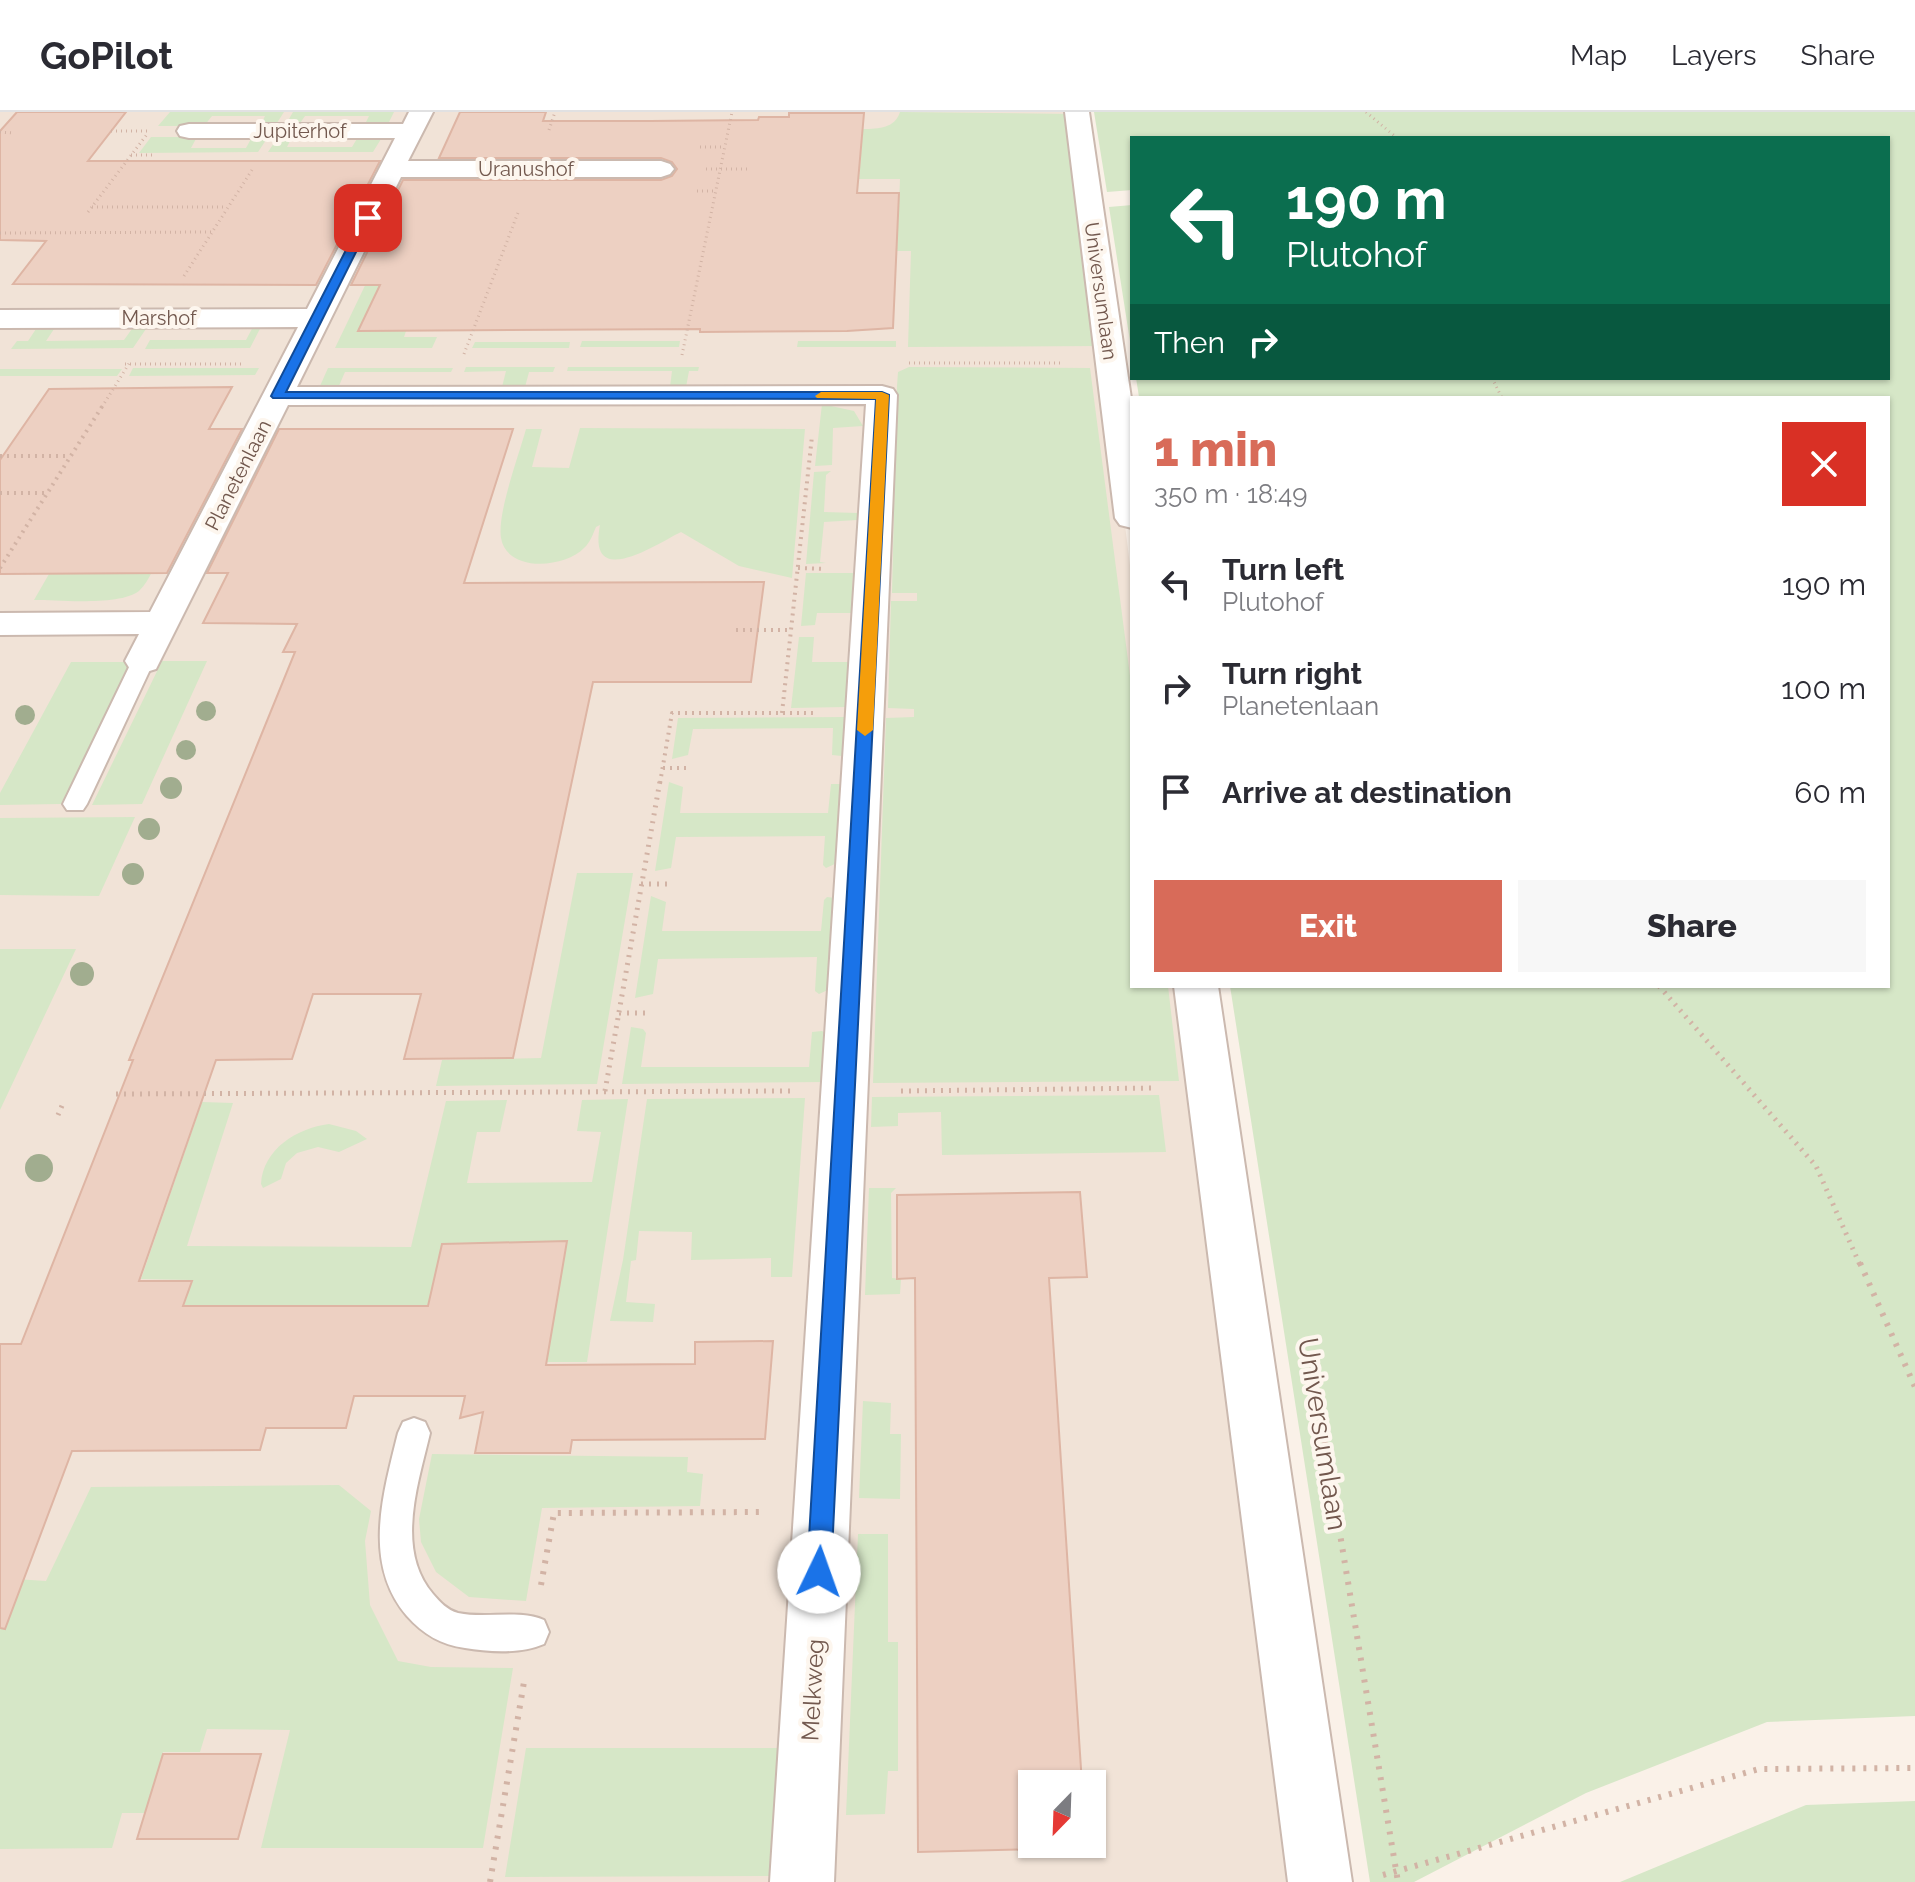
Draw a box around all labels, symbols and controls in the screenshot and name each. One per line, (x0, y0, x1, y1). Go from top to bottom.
text: GoPilot (40, 33, 173, 78)
text: Map (1570, 39, 1627, 72)
text: Layers (1671, 39, 1757, 72)
text: Share (1801, 39, 1875, 72)
street label: Jupiterhof (253, 119, 348, 143)
street label: Uranushof (478, 157, 575, 181)
text: 190 m (1286, 166, 1447, 232)
icon: left (1154, 168, 1258, 272)
pin (334, 184, 402, 252)
icon: arrive (346, 196, 390, 240)
street label: Universumlaan (1079, 221, 1123, 361)
text: Plutohof (1286, 233, 1427, 275)
street label: Marshof (121, 306, 198, 330)
icon: right (1241, 320, 1285, 364)
text: Then (1154, 325, 1225, 360)
street label: Planetenlaan (200, 416, 276, 534)
text: 1 min (1154, 421, 1277, 477)
button: close (1782, 422, 1866, 506)
text: 350 m · 18:49 (1154, 479, 1308, 509)
text: Turn left (1222, 552, 1344, 587)
icon: left (1154, 562, 1198, 606)
text: 190 m (1782, 567, 1866, 602)
text: Plutohof (1222, 587, 1324, 617)
text: Turn right (1222, 656, 1362, 691)
icon: right (1154, 666, 1198, 710)
text: 100 m (1781, 671, 1866, 706)
text: Planetenlaan (1222, 691, 1379, 721)
icon: arrive (1154, 770, 1198, 814)
text: Arrive at destination (1222, 775, 1512, 810)
text: 60 m (1794, 775, 1866, 810)
button: Exit (1154, 880, 1502, 972)
button: Share (1518, 880, 1866, 972)
street label: Universumlaan (1291, 1335, 1354, 1533)
position arrow (777, 1530, 861, 1614)
street label: Melkweg (795, 1638, 830, 1742)
north arrow (1018, 1770, 1106, 1858)
map controls (1018, 1770, 1106, 1858)

